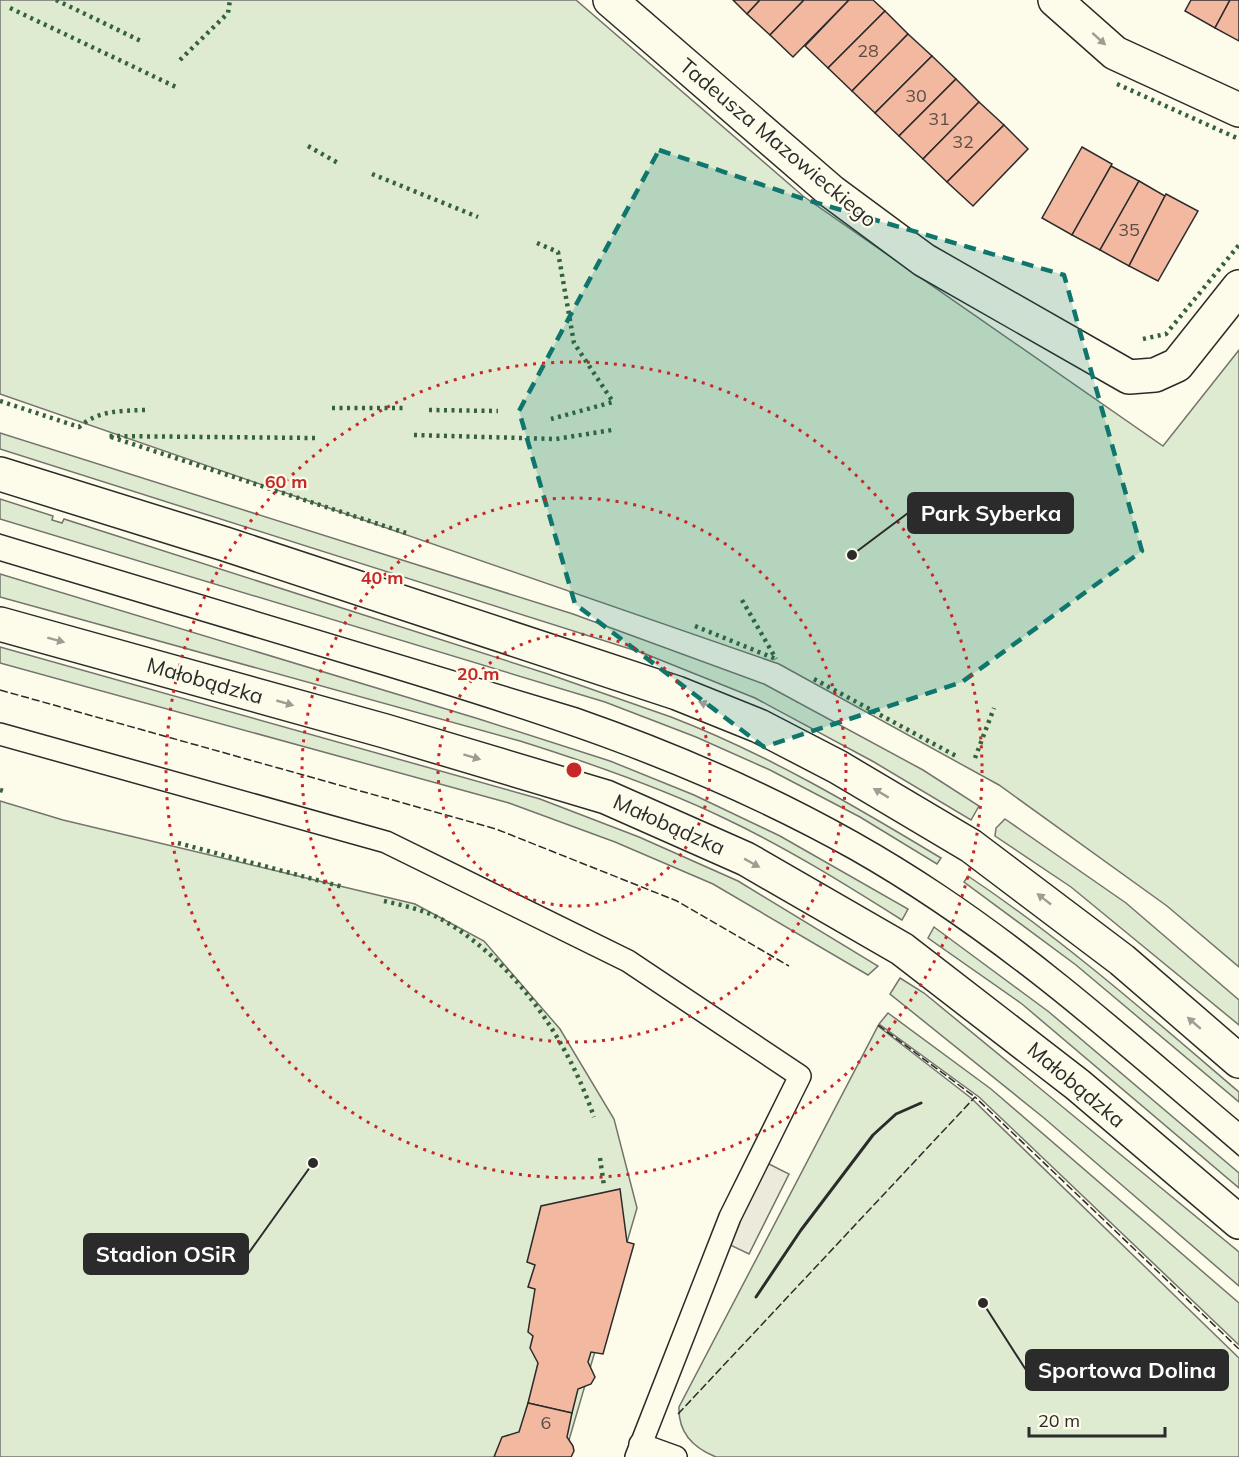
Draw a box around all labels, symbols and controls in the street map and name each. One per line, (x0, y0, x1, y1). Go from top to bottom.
one-way arrow (1091, 32, 1106, 45)
house number: 28 (857, 39, 879, 62)
street label: Tadeusza Mazowieckiego (675, 52, 882, 232)
house number: 30 (905, 84, 927, 107)
house number: 31 (928, 107, 950, 130)
house number: 32 (952, 130, 974, 153)
house number: 35 (1118, 218, 1140, 241)
text: 60 m (265, 470, 307, 493)
callout: Park Syberka (908, 493, 1073, 533)
text: Park Syberka (921, 499, 1061, 527)
text: 40 m (361, 566, 403, 589)
one-way arrow (47, 635, 66, 645)
street label: Małobądzka (144, 651, 266, 709)
text: 20 m (457, 662, 499, 685)
one-way arrow (276, 699, 294, 708)
one-way arrow (697, 700, 715, 710)
one-way arrow (463, 753, 481, 762)
centre of rings (564, 760, 584, 780)
one-way arrow (873, 787, 889, 798)
street label: Małobądzka (609, 788, 729, 860)
one-way arrow (744, 858, 761, 868)
one-way arrow (1036, 894, 1051, 906)
one-way arrow (1187, 1016, 1202, 1030)
street label: Małobądzka (1022, 1036, 1131, 1133)
callout: Stadion OSiR (84, 1234, 248, 1274)
text: Stadion OSiR (96, 1240, 236, 1268)
callout: Sportowa Dolina (1026, 1350, 1228, 1390)
text: Sportowa Dolina (1038, 1356, 1216, 1384)
scale bar (1029, 1400, 1166, 1438)
text: 20 m (1038, 1409, 1080, 1432)
house number: 6 (541, 1411, 551, 1434)

